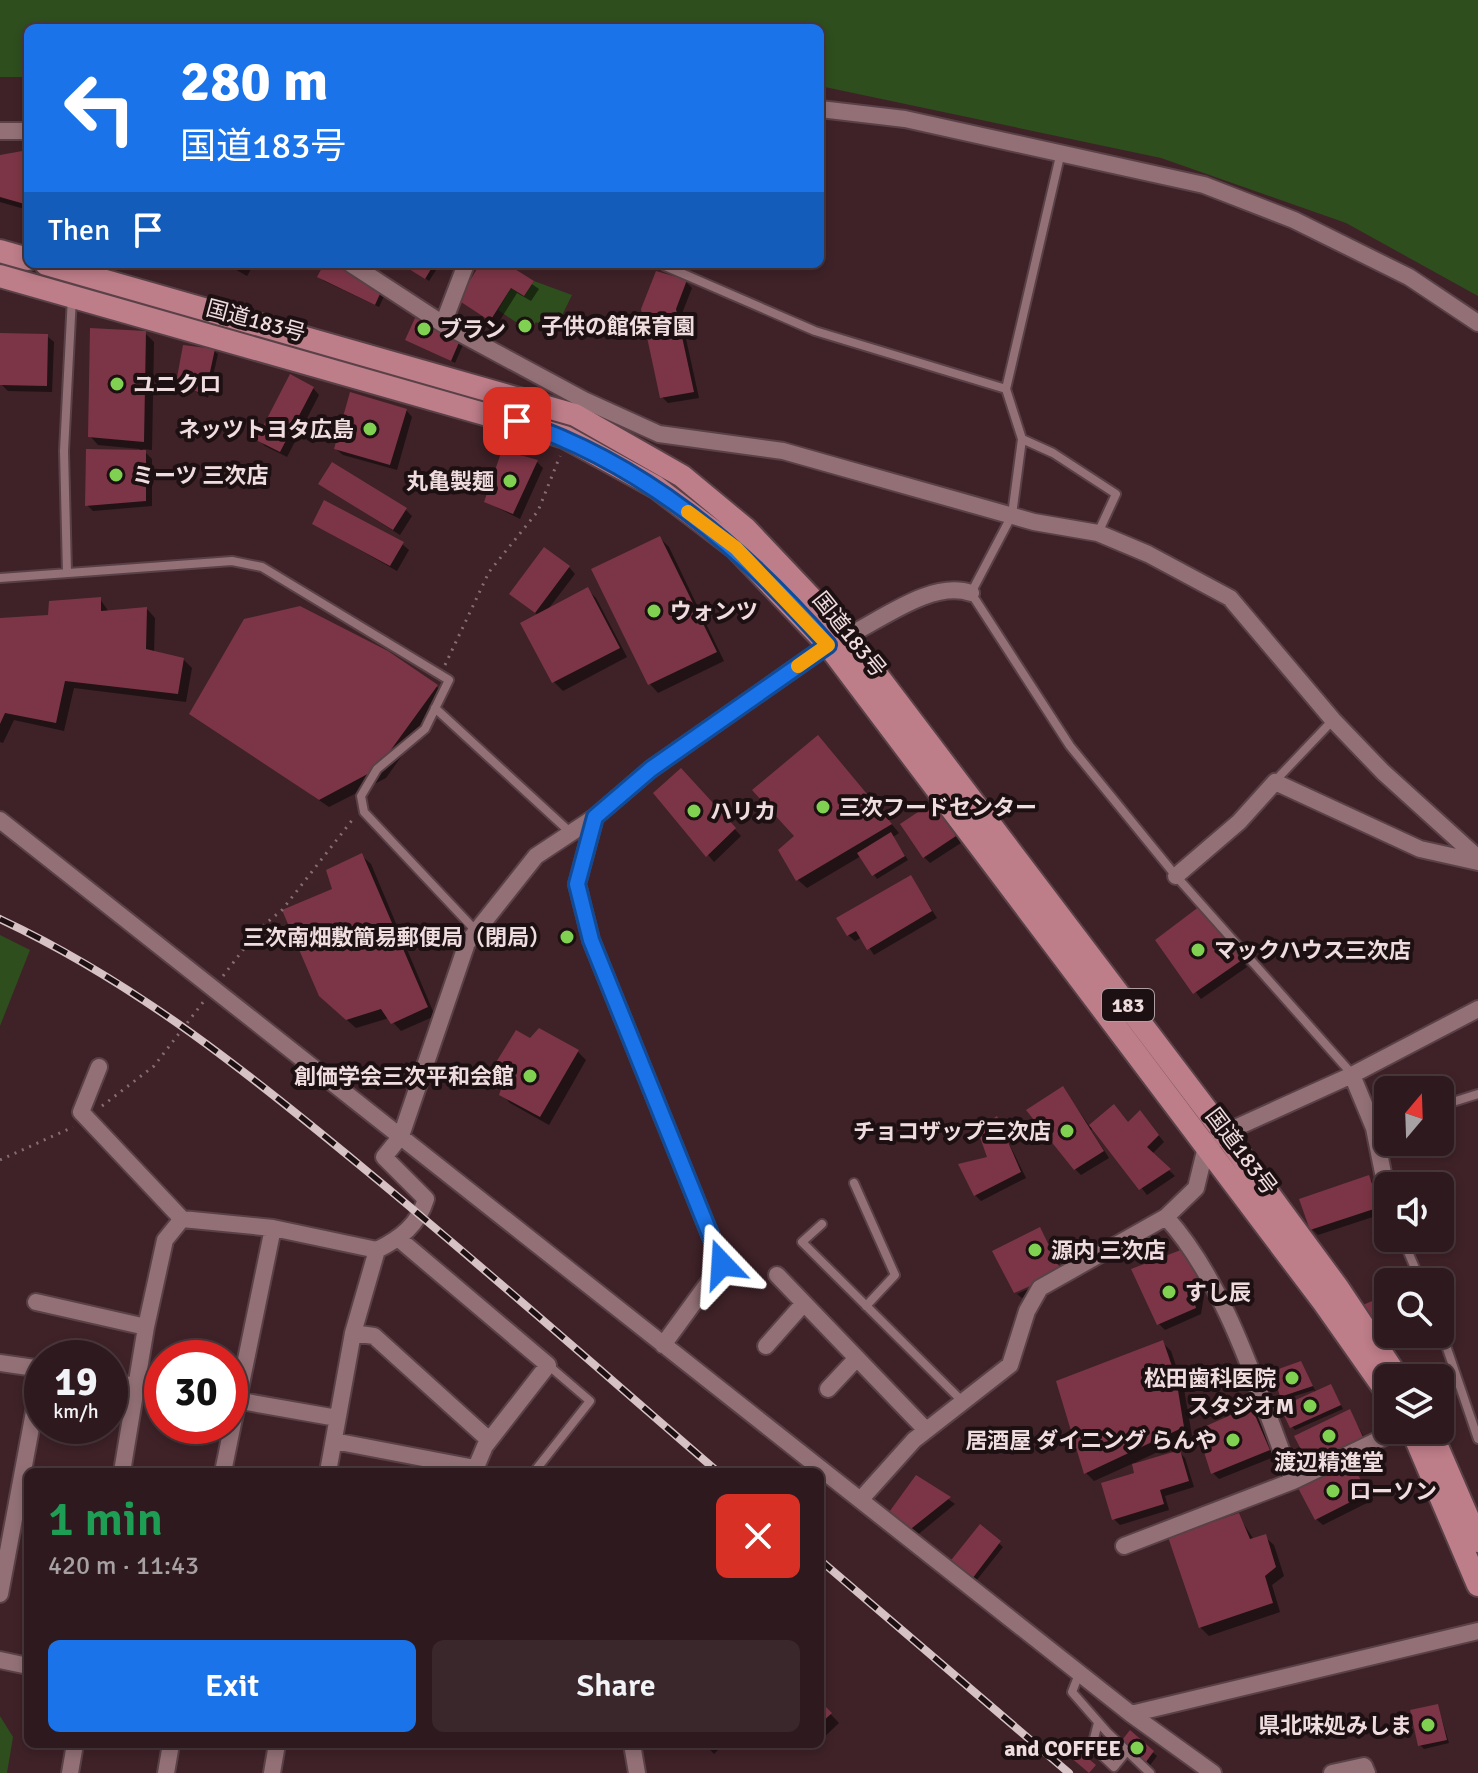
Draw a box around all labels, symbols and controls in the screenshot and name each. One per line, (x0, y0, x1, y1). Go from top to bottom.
text: 280 m (180, 47, 328, 116)
icon: left (48, 56, 152, 160)
text: 国道183号 (180, 124, 346, 169)
icon: arrive (126, 208, 170, 252)
text: Then (48, 212, 110, 249)
street label: 国道183号 (203, 294, 308, 347)
place label: 子供の館保育園 (541, 313, 695, 340)
place label: ブラン (440, 316, 506, 343)
marker: 子供の館保育園 (516, 317, 534, 335)
marker: ブラン (415, 320, 433, 338)
place label: ユニクロ (133, 371, 221, 398)
marker: ユニクロ (108, 375, 126, 393)
pin (483, 387, 551, 455)
icon: arrive (495, 399, 539, 443)
place label: ネッツトヨタ広島 (178, 416, 354, 443)
marker: ネッツトヨタ広島 (361, 420, 379, 438)
place label: ミーツ 三次店 (132, 462, 268, 489)
marker: ミーツ 三次店 (107, 466, 125, 484)
place label: 丸亀製麺 (406, 468, 494, 495)
marker: 丸亀製麺 (501, 472, 519, 490)
street label: 国道183号 (807, 586, 892, 682)
place label: ウォンツ (670, 598, 758, 625)
marker: ウォンツ (645, 602, 663, 620)
place label: 三次フードセンター (839, 794, 1037, 821)
place label: ハリカ (710, 798, 776, 825)
marker: 三次フードセンター (814, 798, 832, 816)
marker: ハリカ (685, 802, 703, 820)
place label: 三次南畑敷簡易郵便局（閉局） (243, 924, 551, 951)
marker: 三次南畑敷簡易郵便局（閉局） (558, 928, 576, 946)
place label: マックハウス三次店 (1214, 937, 1411, 964)
marker: マックハウス三次店 (1189, 941, 1207, 959)
road number: 183 (1102, 989, 1154, 1021)
place label: 創価学会三次平和会館 (294, 1063, 514, 1090)
marker: 創価学会三次平和会館 (521, 1067, 539, 1085)
north arrow (1374, 1076, 1454, 1156)
map controls (1374, 1076, 1454, 1444)
street label: 国道183号 (1200, 1103, 1283, 1200)
place label: チョコザップ三次店 (853, 1118, 1051, 1145)
marker: チョコザップ三次店 (1058, 1122, 1076, 1140)
button: sound (1374, 1172, 1454, 1252)
position arrow (680, 1222, 764, 1306)
place label: 源内 三次店 (1051, 1237, 1166, 1264)
marker: 源内 三次店 (1026, 1241, 1044, 1259)
button: search (1374, 1268, 1454, 1348)
place label: すし辰 (1185, 1279, 1251, 1306)
marker: すし辰 (1160, 1283, 1178, 1301)
speed limit sign: 30 (144, 1340, 248, 1444)
text: 19 (54, 1357, 98, 1407)
button: layers (1374, 1364, 1454, 1444)
place label: 松田歯科医院 (1144, 1365, 1276, 1392)
marker: 松田歯科医院 (1283, 1369, 1301, 1387)
place label: スタジオM (1188, 1393, 1294, 1420)
marker: スタジオM (1301, 1397, 1319, 1415)
text: km/h (53, 1399, 99, 1424)
place label: 居酒屋 ダイニング らんや (965, 1427, 1217, 1454)
marker: 渡辺精進堂 (1320, 1427, 1338, 1445)
marker: 居酒屋 ダイニング らんや (1224, 1431, 1242, 1449)
place label: 渡辺精進堂 (1274, 1449, 1384, 1476)
place label: ローソン (1349, 1478, 1437, 1505)
marker: ローソン (1324, 1482, 1342, 1500)
text: 1 min (48, 1490, 163, 1549)
button: close (716, 1494, 800, 1578)
text: 420 m · 11:43 (48, 1550, 199, 1582)
button: Exit (48, 1640, 416, 1732)
button: Share (432, 1640, 800, 1732)
place label: 県北味処みしま (1258, 1712, 1412, 1739)
marker: 県北味処みしま (1419, 1716, 1437, 1734)
place label: and COFFEE (1004, 1735, 1121, 1762)
marker: and COFFEE (1128, 1739, 1146, 1757)

